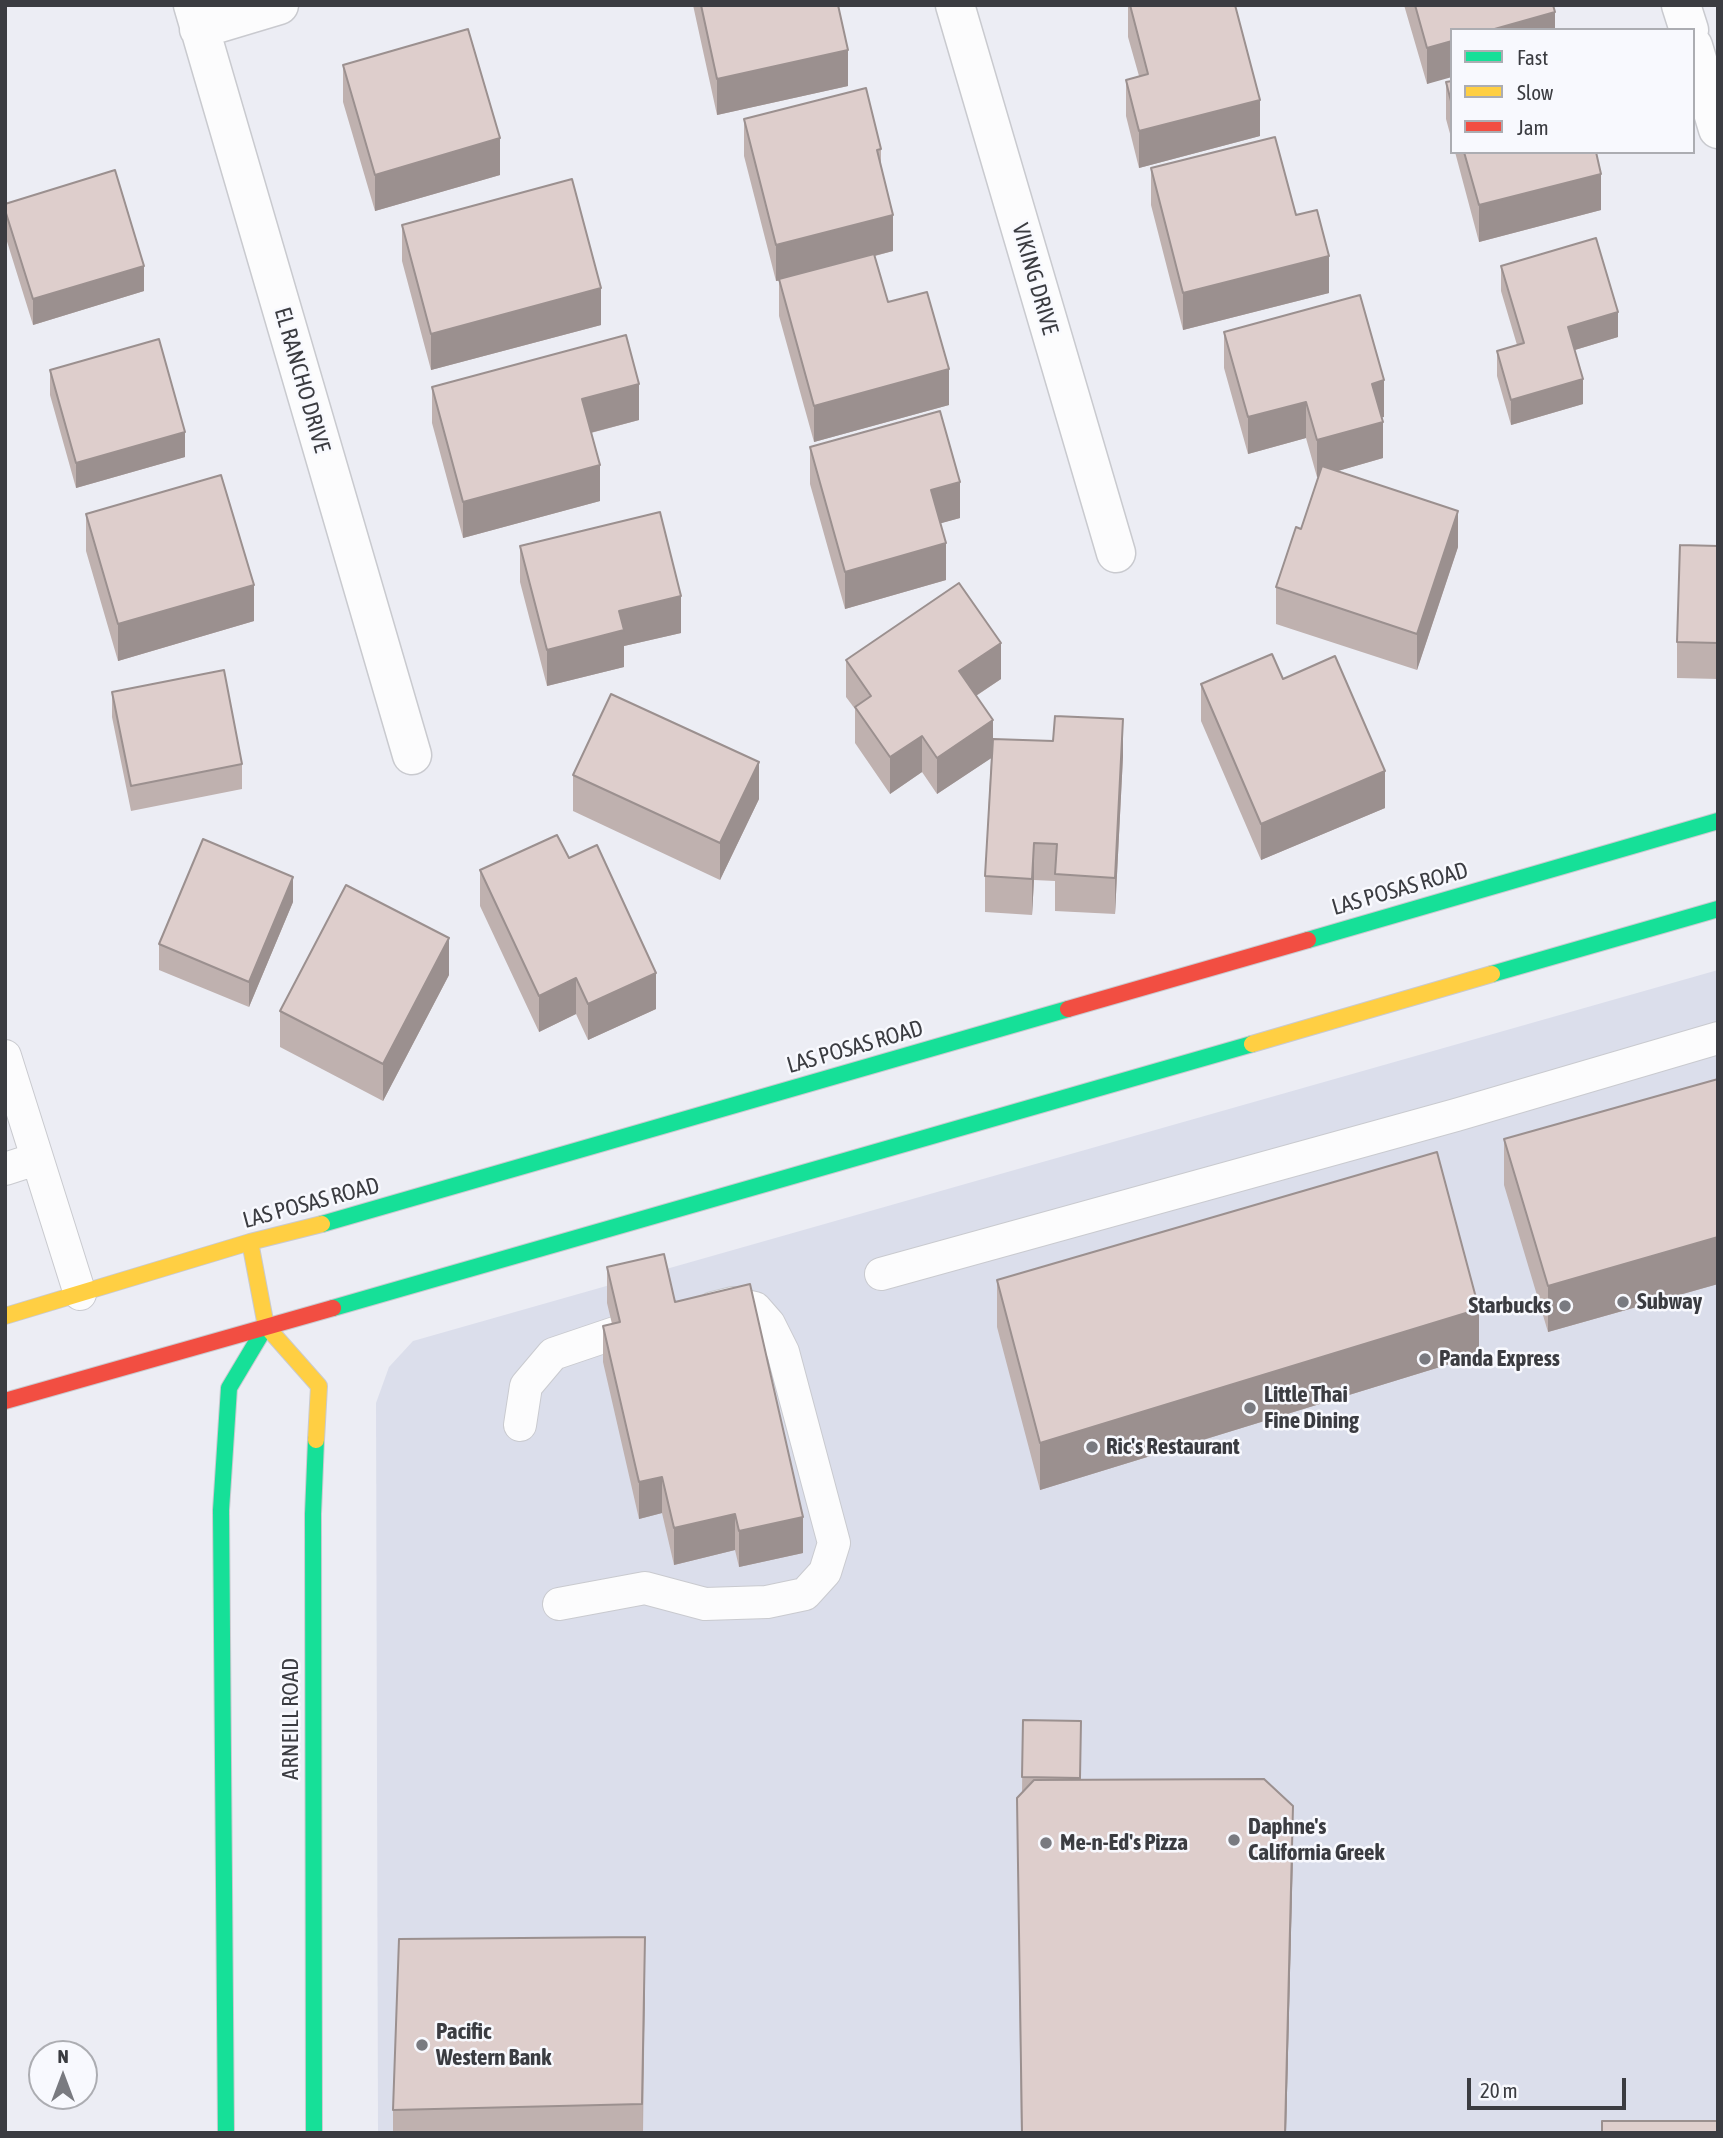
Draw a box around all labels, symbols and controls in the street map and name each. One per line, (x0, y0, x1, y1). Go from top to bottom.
legend (1450, 28, 1695, 154)
text: Fast (1517, 45, 1548, 69)
text: Slow (1517, 80, 1553, 104)
text: Jam (1517, 115, 1549, 139)
street label: VIKING DRIVE (1006, 220, 1064, 338)
street label: EL RANCHO DRIVE (268, 304, 336, 456)
street label: LAS POSAS ROAD (1329, 856, 1471, 922)
street label: LAS POSAS ROAD (784, 1014, 926, 1080)
street label: LAS POSAS ROAD (240, 1172, 382, 1234)
place label: Subway (1637, 1288, 1702, 1316)
place label: Starbucks (1468, 1292, 1551, 1320)
marker: Subway (1615, 1294, 1631, 1310)
marker: Starbucks (1557, 1298, 1573, 1314)
place label: Panda Express (1439, 1345, 1560, 1373)
marker: Panda Express (1417, 1351, 1433, 1367)
place label: Little Thai Fine Dining (1264, 1381, 1359, 1435)
marker: Little Thai Fine Dining (1242, 1400, 1258, 1416)
place label: Ric's Restaurant (1106, 1433, 1240, 1461)
marker: Ric's Restaurant (1084, 1439, 1100, 1455)
street label: ARNEILL ROAD (277, 1658, 305, 1780)
place label: Daphne's California Greek (1248, 1813, 1385, 1867)
place label: Me-n-Ed's Pizza (1060, 1829, 1188, 1857)
marker: Daphne's California Greek (1226, 1832, 1242, 1848)
marker: Me-n-Ed's Pizza (1038, 1835, 1054, 1851)
place label: Pacific Western Bank (436, 2018, 551, 2072)
marker: Pacific Western Bank (414, 2037, 430, 2053)
north arrow (28, 2040, 98, 2110)
text: N (57, 2045, 69, 2067)
scale bar (1471, 2064, 1630, 2108)
text: 20 m (1480, 2078, 1518, 2102)

